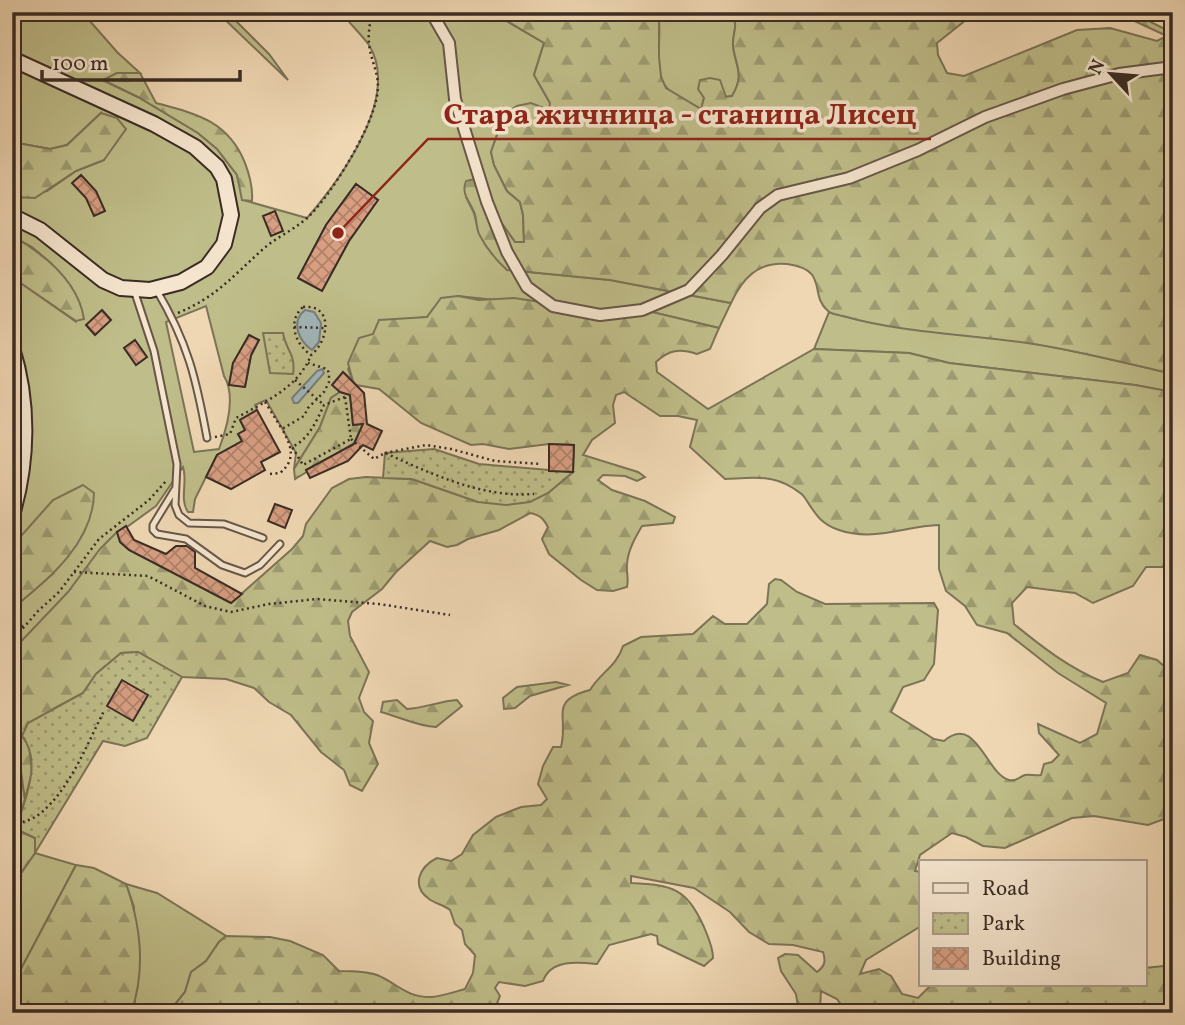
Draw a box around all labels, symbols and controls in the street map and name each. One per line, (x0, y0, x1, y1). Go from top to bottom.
scale bar (42, 38, 240, 82)
north arrow (1076, 38, 1146, 108)
text: 100 m (52, 50, 109, 79)
text: N (1083, 55, 1112, 79)
callout: Стара жичница - станица Лисец (428, 88, 931, 139)
text: Стара жичница - станица Лисец (443, 95, 917, 137)
legend (919, 860, 1146, 986)
text: Road (982, 875, 1029, 904)
text: Park (982, 910, 1025, 939)
text: Building (982, 945, 1061, 974)

